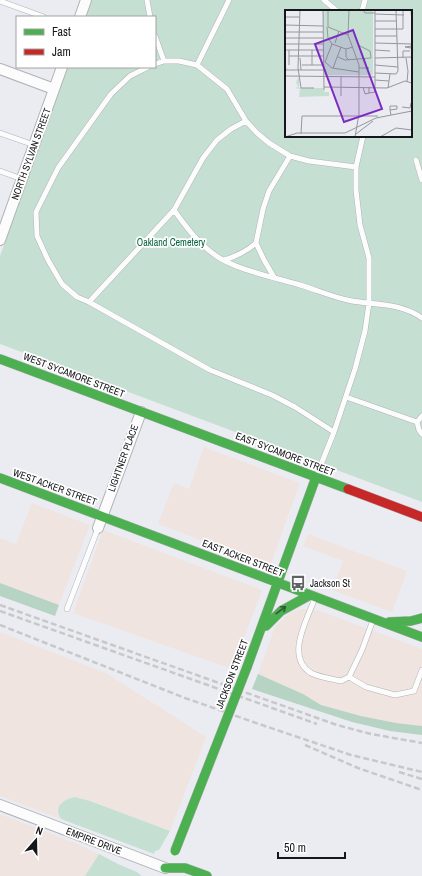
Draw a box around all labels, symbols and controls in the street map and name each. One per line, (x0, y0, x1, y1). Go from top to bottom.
inset map (285, 10, 412, 137)
legend (16, 16, 156, 68)
text: Fast (52, 24, 71, 40)
text: Jam (52, 44, 71, 60)
street label: NORTH SYLVAN STREET (8, 106, 54, 202)
park label: Oakland Cemetery (137, 236, 206, 249)
street label: WEST SYCAMORE STREET (22, 350, 126, 400)
street label: LIGHTNER PLACE (105, 423, 141, 493)
street label: EAST SYCAMORE STREET (234, 429, 336, 479)
street label: WEST ACKER STREET (11, 466, 99, 508)
street label: EAST ACKER STREET (201, 537, 285, 579)
bus stop icon: Jackson St (289, 574, 307, 592)
place label: Jackson St (310, 577, 351, 590)
one-way arrow (275, 606, 286, 614)
street label: JACKSON STREET (213, 637, 251, 711)
north arrow (16, 820, 56, 860)
text: N (34, 823, 45, 838)
street label: EMPIRE DRIVE (64, 824, 124, 858)
scale bar (278, 834, 345, 860)
text: 50 m (284, 840, 306, 856)

